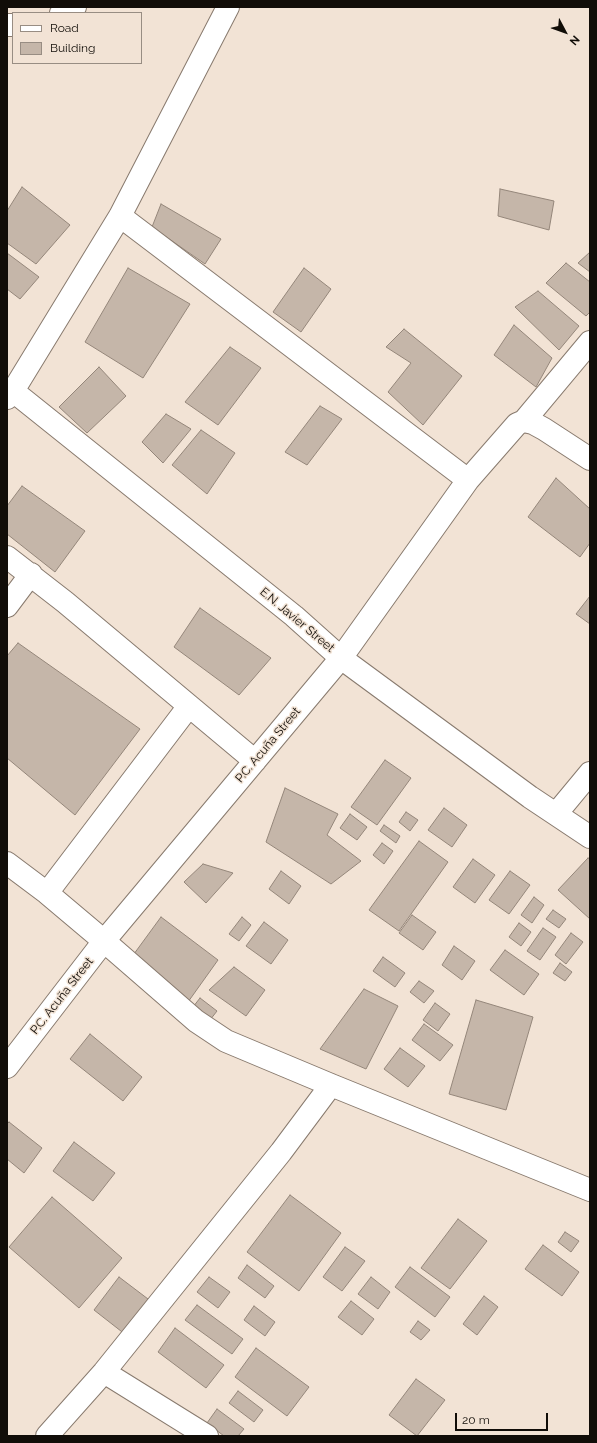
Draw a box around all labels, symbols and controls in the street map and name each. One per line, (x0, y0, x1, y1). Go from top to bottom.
legend (12, 12, 142, 64)
north arrow (545, 12, 585, 52)
text: Road (50, 21, 79, 35)
text: N (567, 33, 582, 48)
text: Building (50, 41, 96, 55)
street label: E.N. Javier Street (257, 585, 337, 655)
street label: P.C. Acuña Street (232, 705, 304, 785)
street label: P.C. Acuña Street (28, 955, 96, 1037)
scale bar (457, 1405, 550, 1431)
text: 20 m (462, 1413, 490, 1427)

